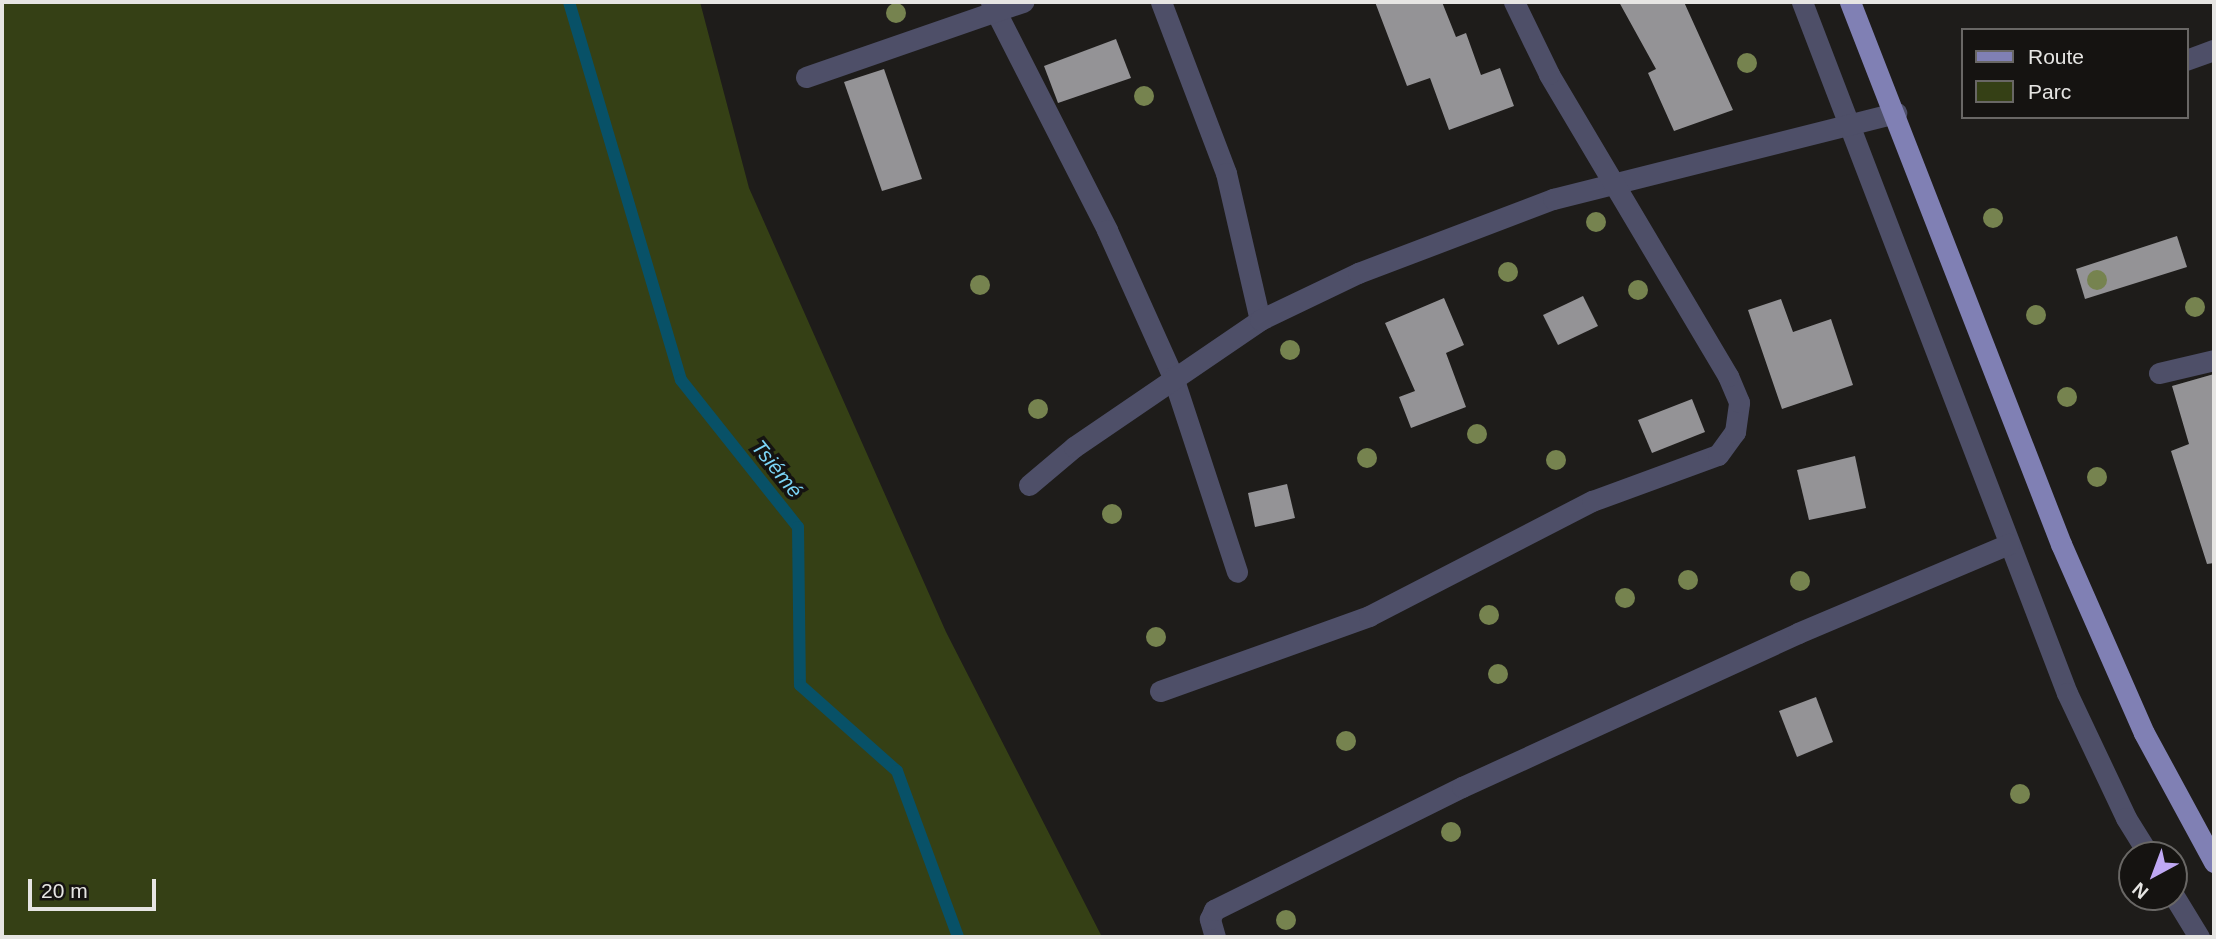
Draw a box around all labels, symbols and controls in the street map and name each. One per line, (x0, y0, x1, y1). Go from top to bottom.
legend (1960, 28, 2188, 119)
text: Route (2028, 45, 2084, 68)
text: Parc (2028, 80, 2071, 103)
water label: Tsiémé (746, 435, 808, 503)
north arrow (2118, 841, 2188, 911)
scale bar (32, 866, 159, 910)
text: N (2128, 878, 2152, 903)
text: 20 m (41, 879, 88, 902)

